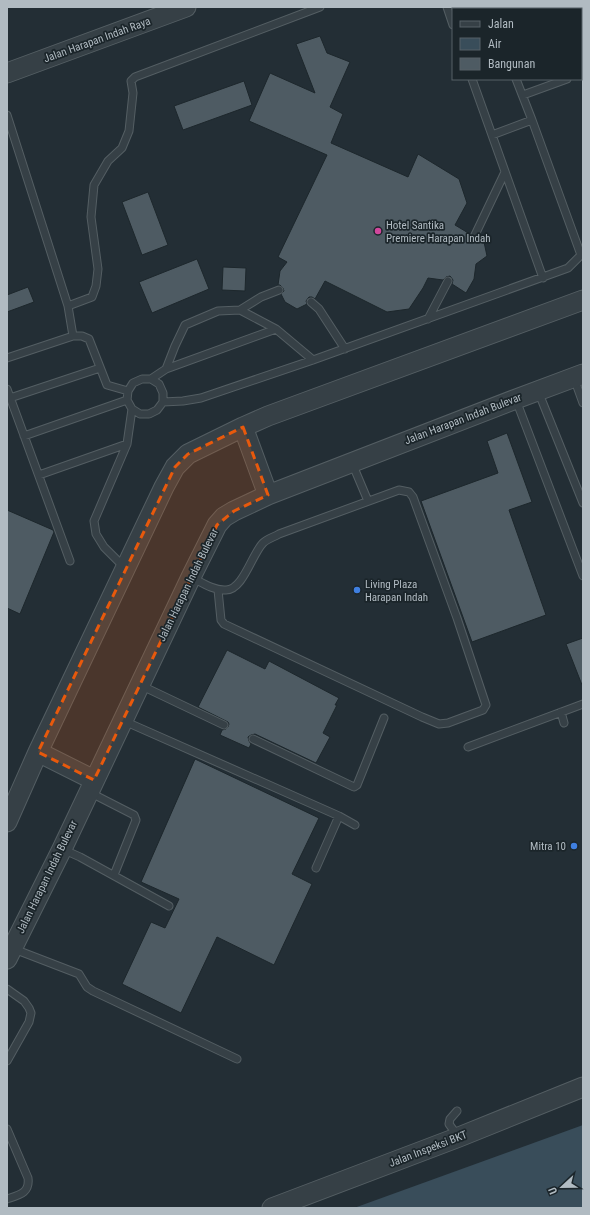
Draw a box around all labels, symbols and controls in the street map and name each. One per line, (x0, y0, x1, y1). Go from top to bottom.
legend (452, 8, 582, 80)
street label: Jalan Harapan Indah Raya (42, 15, 152, 65)
text: Jalan (488, 17, 514, 31)
text: Air (488, 37, 502, 51)
text: Bangunan (488, 57, 535, 71)
place label: Hotel Santika Premiere Harapan Indah (386, 219, 491, 245)
marker: Hotel Santika Premiere Harapan Indah (373, 226, 383, 236)
street label: Jalan Harapan Indah Bulevar (403, 390, 524, 447)
street label: Jalan Harapan Indah Bulevar (155, 526, 221, 644)
place label: Living Plaza Harapan Indah (365, 578, 428, 604)
marker: Living Plaza Harapan Indah (352, 585, 362, 595)
street label: Jalan Harapan Indah Bulevar (14, 818, 80, 936)
place label: Mitra 10 (530, 840, 566, 853)
marker: Mitra 10 (569, 841, 579, 851)
street label: Jalan Inspeksi BKT (387, 1128, 469, 1170)
north arrow (542, 1167, 582, 1207)
text: U (546, 1185, 560, 1196)

